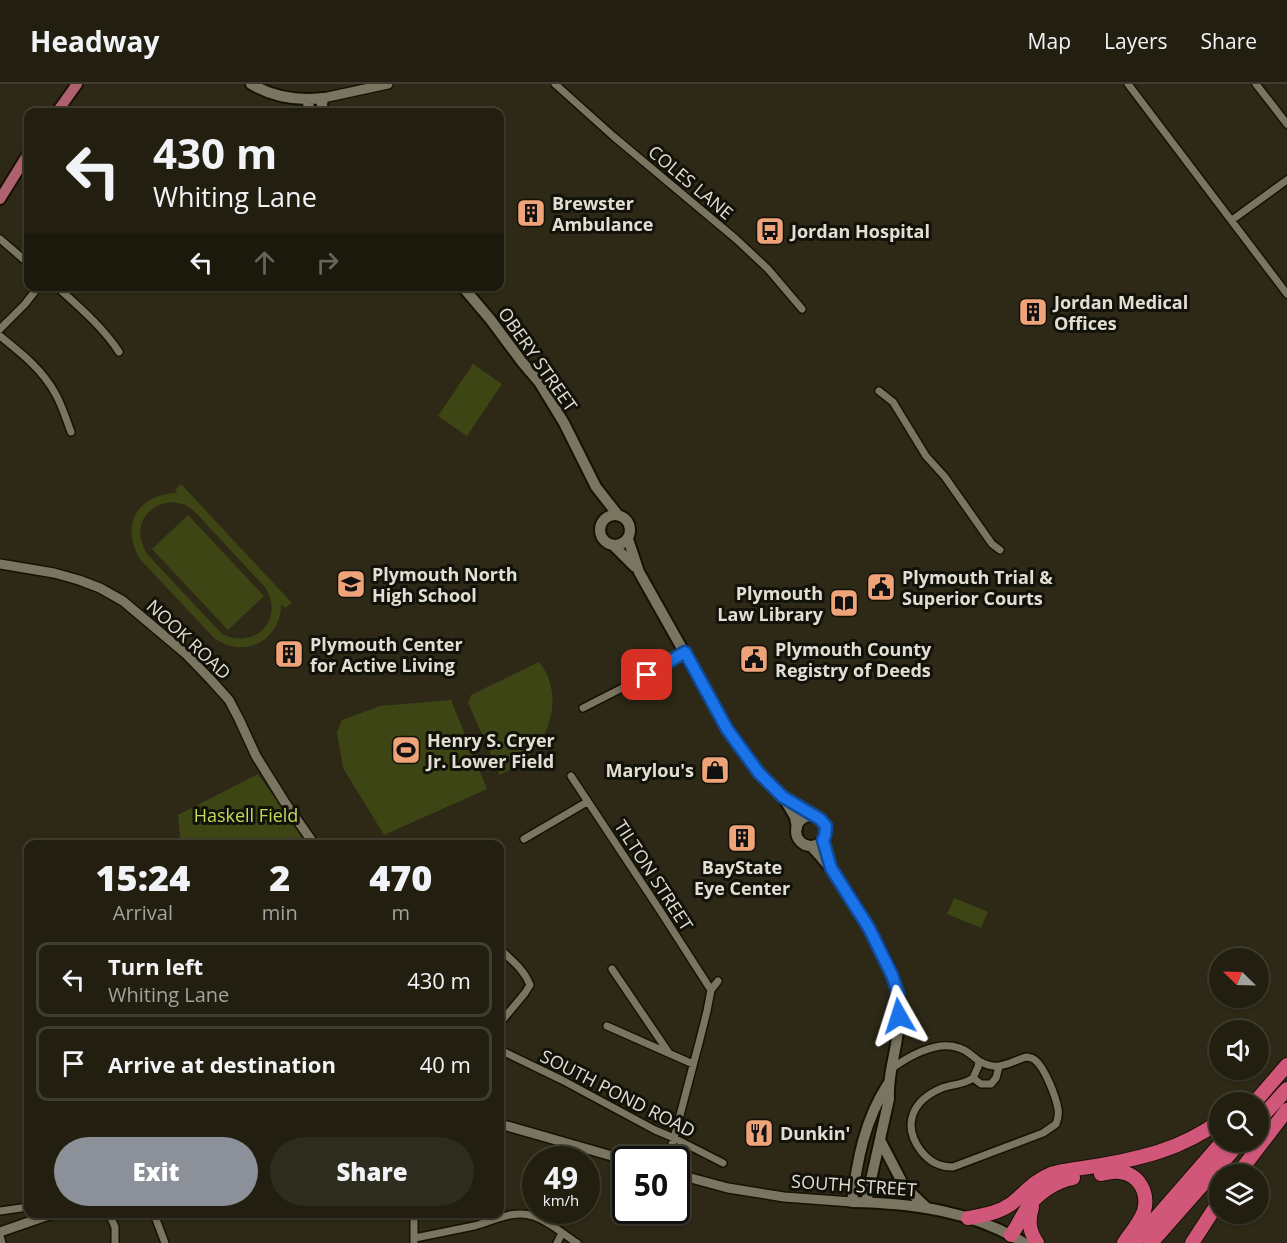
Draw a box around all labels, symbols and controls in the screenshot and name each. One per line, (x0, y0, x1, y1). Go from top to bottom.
text: Headway (30, 22, 159, 60)
text: Map (1028, 27, 1071, 55)
text: Layers (1104, 27, 1168, 55)
text: Share (1201, 27, 1257, 55)
text: 430 m (153, 124, 277, 181)
icon: left (54, 132, 132, 210)
street label: COLES LANE (644, 140, 738, 224)
text: Whiting Lane (153, 178, 317, 215)
place label: Brewster Ambulance (552, 191, 653, 236)
building icon: Brewster Ambulance (515, 197, 547, 229)
bus stop icon: Jordan Hospital (754, 215, 786, 247)
place label: Jordan Hospital (789, 219, 930, 243)
icon: left (185, 246, 218, 279)
icon: ahead (248, 246, 281, 279)
icon: right (311, 246, 344, 279)
place label: Jordan Medical Offices (1052, 290, 1188, 335)
building icon: Jordan Medical Offices (1017, 296, 1049, 328)
street label: OBERY STREET (493, 302, 583, 416)
place label: Plymouth North High School (372, 562, 518, 607)
place label: Plymouth Trial & Superior Courts (902, 565, 1053, 610)
school or university icon: Plymouth North High School (335, 568, 367, 600)
public building icon: Plymouth Trial & Superior Courts (865, 571, 897, 603)
place label: Plymouth Law Library (717, 581, 824, 626)
library icon: Plymouth Law Library (828, 587, 860, 619)
street label: NOOK ROAD (142, 594, 236, 684)
place label: Plymouth Center for Active Living (310, 632, 463, 677)
place label: Plymouth County Registry of Deeds (775, 637, 932, 682)
building icon: Plymouth Center for Active Living (273, 638, 305, 670)
public building icon: Plymouth County Registry of Deeds (738, 643, 770, 675)
pin (621, 649, 672, 700)
icon: arrive (630, 658, 663, 691)
place label: Henry S. Cryer Jr. Lower Field (425, 728, 555, 773)
sports icon: Henry S. Cryer Jr. Lower Field (390, 734, 422, 766)
shop icon: Marylou's (699, 754, 731, 786)
place label: Marylou's (606, 758, 694, 782)
park label: Haskell Field (194, 803, 298, 827)
street label: TILTON STREET (609, 815, 699, 935)
building icon: BayState Eye Center (726, 822, 758, 854)
text: 15:24 (96, 853, 190, 902)
text: 2 (269, 853, 290, 902)
text: 470 (369, 853, 432, 902)
place label: BayState Eye Center (694, 855, 790, 900)
text: Arrival (113, 899, 173, 926)
text: min (262, 899, 298, 926)
text: m (392, 899, 410, 926)
north arrow (1209, 948, 1269, 1008)
map controls (1209, 948, 1269, 1224)
text: Turn left (108, 951, 203, 981)
icon: left (57, 963, 90, 996)
text: 430 m (407, 965, 471, 995)
text: Whiting Lane (108, 981, 229, 1008)
position arrow (867, 984, 931, 1048)
button: sound (1209, 1020, 1269, 1080)
street label: SOUTH POND ROAD (537, 1044, 699, 1142)
icon: arrive (57, 1047, 90, 1080)
text: Arrive at destination (108, 1049, 336, 1079)
text: 40 m (420, 1049, 471, 1079)
button: search (1209, 1092, 1269, 1152)
restaurant icon: Dunkin' (743, 1117, 775, 1149)
place label: Dunkin' (780, 1121, 850, 1145)
button: Exit (54, 1137, 258, 1206)
button: Share (270, 1137, 474, 1206)
speed limit sign: 50 (612, 1146, 690, 1224)
text: 49 (544, 1157, 578, 1198)
button: layers (1209, 1164, 1269, 1224)
street label: SOUTH STREET (790, 1169, 918, 1201)
text: km/h (543, 1190, 579, 1210)

